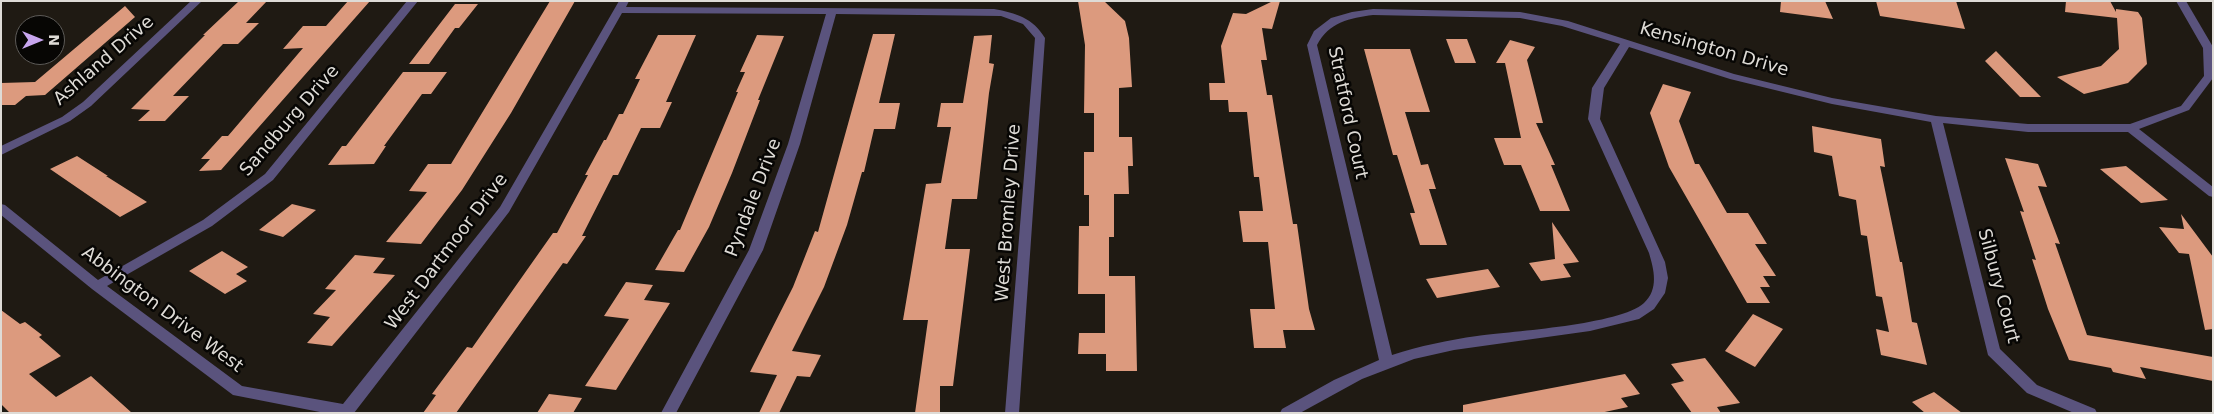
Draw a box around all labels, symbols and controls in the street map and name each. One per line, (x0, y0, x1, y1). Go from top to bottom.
street label: Ashland Drive (49, 12, 159, 110)
north arrow (15, 15, 65, 65)
street label: Kensington Drive (1637, 18, 1791, 82)
text: N (46, 34, 62, 46)
street label: Stratford Court (1322, 45, 1372, 181)
street label: Sandburg Drive (236, 61, 344, 181)
street label: West Bromley Drive (992, 123, 1026, 303)
street label: Pyndale Drive (721, 136, 787, 260)
street label: West Dartmoor Drive (381, 170, 513, 334)
street label: Silbury Court (1972, 226, 2024, 346)
street label: Abbington Drive West (77, 242, 247, 378)

